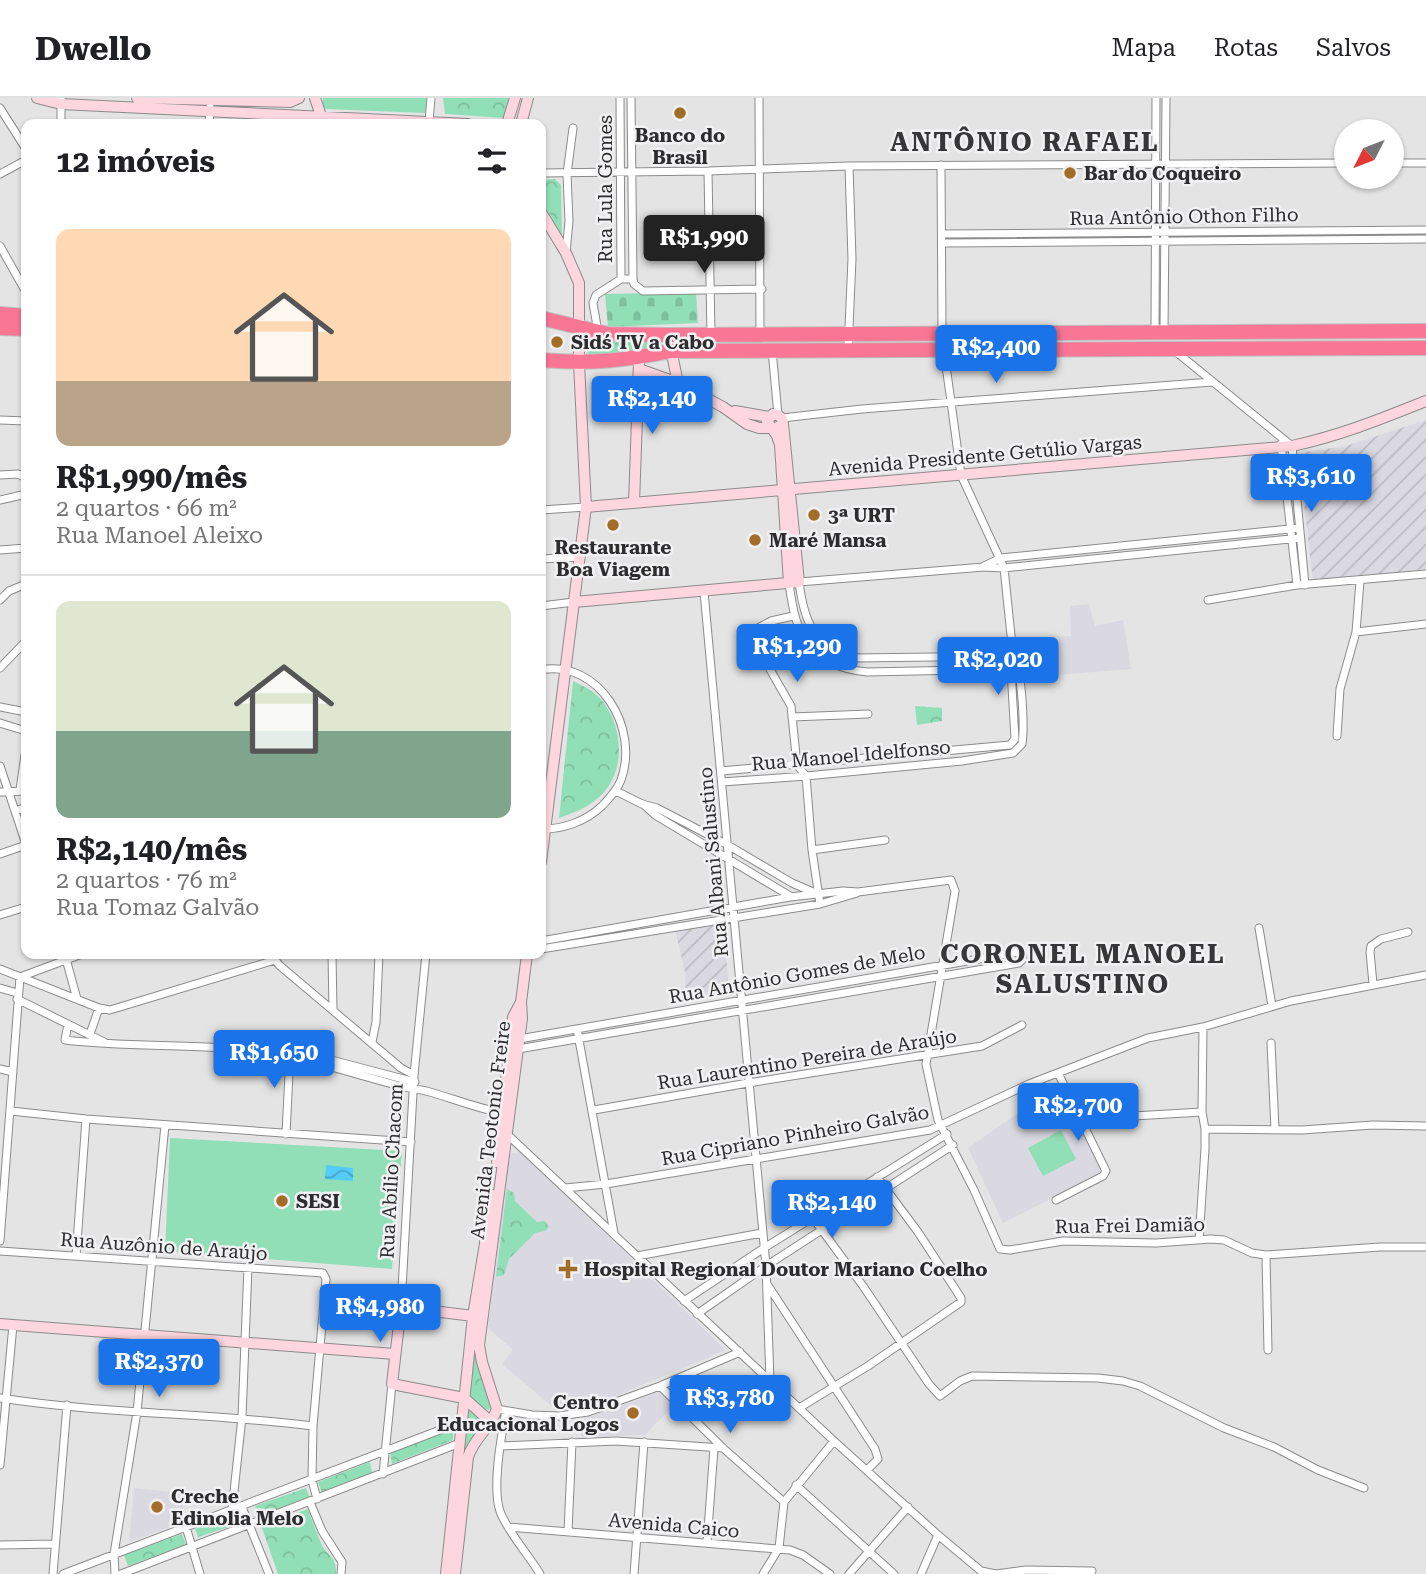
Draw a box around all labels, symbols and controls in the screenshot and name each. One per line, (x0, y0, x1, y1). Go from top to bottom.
text: Dwello (35, 29, 151, 68)
text: Mapa (1112, 34, 1176, 62)
text: Rotas (1214, 34, 1278, 62)
text: Salvos (1316, 34, 1391, 62)
marker: Banco do Brasil (672, 105, 688, 121)
street label: Rua Lula Gomes (594, 115, 617, 263)
north arrow (1334, 119, 1404, 189)
map controls (1334, 119, 1404, 189)
place label: Banco do Brasil (635, 124, 725, 169)
district label: ANTÔNIO RAFAEL (890, 126, 1160, 157)
icon: filters (473, 142, 511, 180)
text: 12 imóveis (56, 144, 215, 179)
place label: Bar do Coqueiro (1084, 162, 1241, 185)
marker: Bar do Coqueiro (1062, 165, 1078, 181)
street label: Rua Antônio Othon Filho (1069, 203, 1299, 230)
pin: R$1,990 (639, 216, 769, 275)
text: R$1,990 (660, 224, 748, 251)
icon: home (221, 274, 347, 400)
pin: R$2,400 (931, 326, 1061, 385)
place label: Sid´s TV a Cabo (571, 331, 714, 354)
marker: Sid´s TV a Cabo (549, 334, 565, 350)
text: R$2,400 (952, 334, 1040, 361)
pin: R$2,140 (587, 376, 717, 436)
text: R$2,140 (608, 385, 696, 412)
street label: Avenida Presidente Getúlio Vargas (827, 430, 1143, 481)
pin: R$3,610 (1246, 454, 1376, 514)
text: R$1,990/mês (56, 460, 247, 495)
text: R$3,610 (1267, 463, 1355, 490)
text: 2 quartos · 66 m² (56, 495, 237, 522)
place label: 3ª URT (828, 504, 895, 527)
marker: 3ª URT (806, 507, 822, 523)
marker: Restaurante Boa Viagem (605, 517, 621, 533)
text: Rua Manoel Aleixo (56, 522, 263, 549)
place label: Maré Mansa (769, 529, 886, 552)
marker: Maré Mansa (747, 532, 763, 548)
place label: Restaurante Boa Viagem (555, 536, 671, 581)
pin: R$1,290 (732, 624, 862, 684)
text: R$1,290 (753, 633, 841, 660)
pin: R$2,020 (933, 638, 1063, 697)
icon: home (221, 646, 347, 772)
text: R$2,020 (954, 646, 1042, 673)
street label: Rua Manoel Idelfonso (750, 735, 952, 776)
street label: Rua Albani Salustino (694, 766, 733, 958)
text: R$2,140/mês (56, 832, 247, 867)
text: 2 quartos · 76 m² (56, 867, 237, 894)
text: Rua Tomaz Galvão (56, 894, 259, 921)
district label: CORONEL MANOEL SALUSTINO (940, 939, 1226, 999)
street label: Rua Antônio Gomes de Melo (667, 941, 927, 1008)
street label: Avenida Teotonio Freire (466, 1020, 515, 1241)
street label: Rua Laurentino Pereira de Araújo (656, 1024, 958, 1095)
pin: R$1,650 (209, 1030, 339, 1090)
text: R$1,650 (230, 1039, 318, 1066)
street label: Rua Abílio Chacom (375, 1083, 408, 1259)
pin: R$2,700 (1013, 1084, 1143, 1143)
text: R$2,700 (1034, 1092, 1122, 1119)
street label: Rua Cipriano Pinheiro Galvão (659, 1101, 931, 1170)
pin: R$2,140 (767, 1180, 897, 1240)
text: R$2,140 (788, 1189, 876, 1216)
place label: SESI (296, 1190, 340, 1213)
marker: SESI (274, 1193, 290, 1209)
street label: Rua Frei Damião (1055, 1213, 1205, 1238)
street label: Rua Auzônio de Araújo (60, 1228, 268, 1265)
place label: Hospital Regional Doutor Mariano Coelho (584, 1258, 988, 1281)
marker: Hospital Regional Doutor Mariano Coelho (558, 1259, 578, 1279)
pin: R$4,980 (315, 1284, 445, 1344)
text: R$4,980 (336, 1293, 424, 1320)
pin: R$2,370 (94, 1340, 224, 1399)
text: R$2,370 (115, 1348, 203, 1375)
pin: R$3,780 (665, 1376, 795, 1435)
text: R$3,780 (686, 1384, 774, 1411)
place label: Centro Educacional Logos (437, 1391, 619, 1436)
marker: Centro Educacional Logos (625, 1405, 641, 1421)
place label: Creche Edinolia Melo (171, 1485, 304, 1530)
marker: Creche Edinolia Melo (149, 1499, 165, 1515)
street label: Avenida Caico (607, 1508, 741, 1543)

